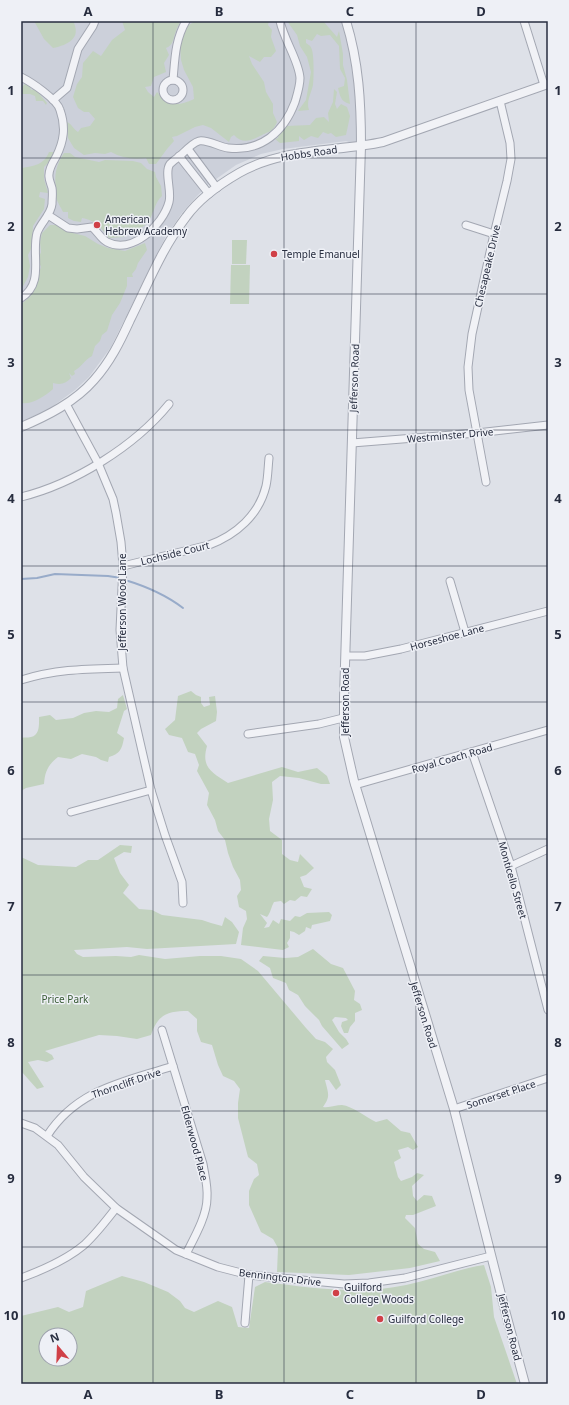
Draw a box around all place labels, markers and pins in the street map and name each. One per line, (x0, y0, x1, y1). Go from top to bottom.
place label: American Hebrew Academy (105, 212, 188, 238)
marker: American Hebrew Academy (92, 220, 102, 230)
place label: Temple Emanuel (282, 247, 360, 261)
marker: Temple Emanuel (269, 249, 279, 259)
place label: Guilford College Woods (344, 1280, 414, 1306)
marker: Guilford College Woods (331, 1288, 341, 1298)
place label: Guilford College (388, 1312, 464, 1326)
marker: Guilford College (375, 1314, 385, 1324)

